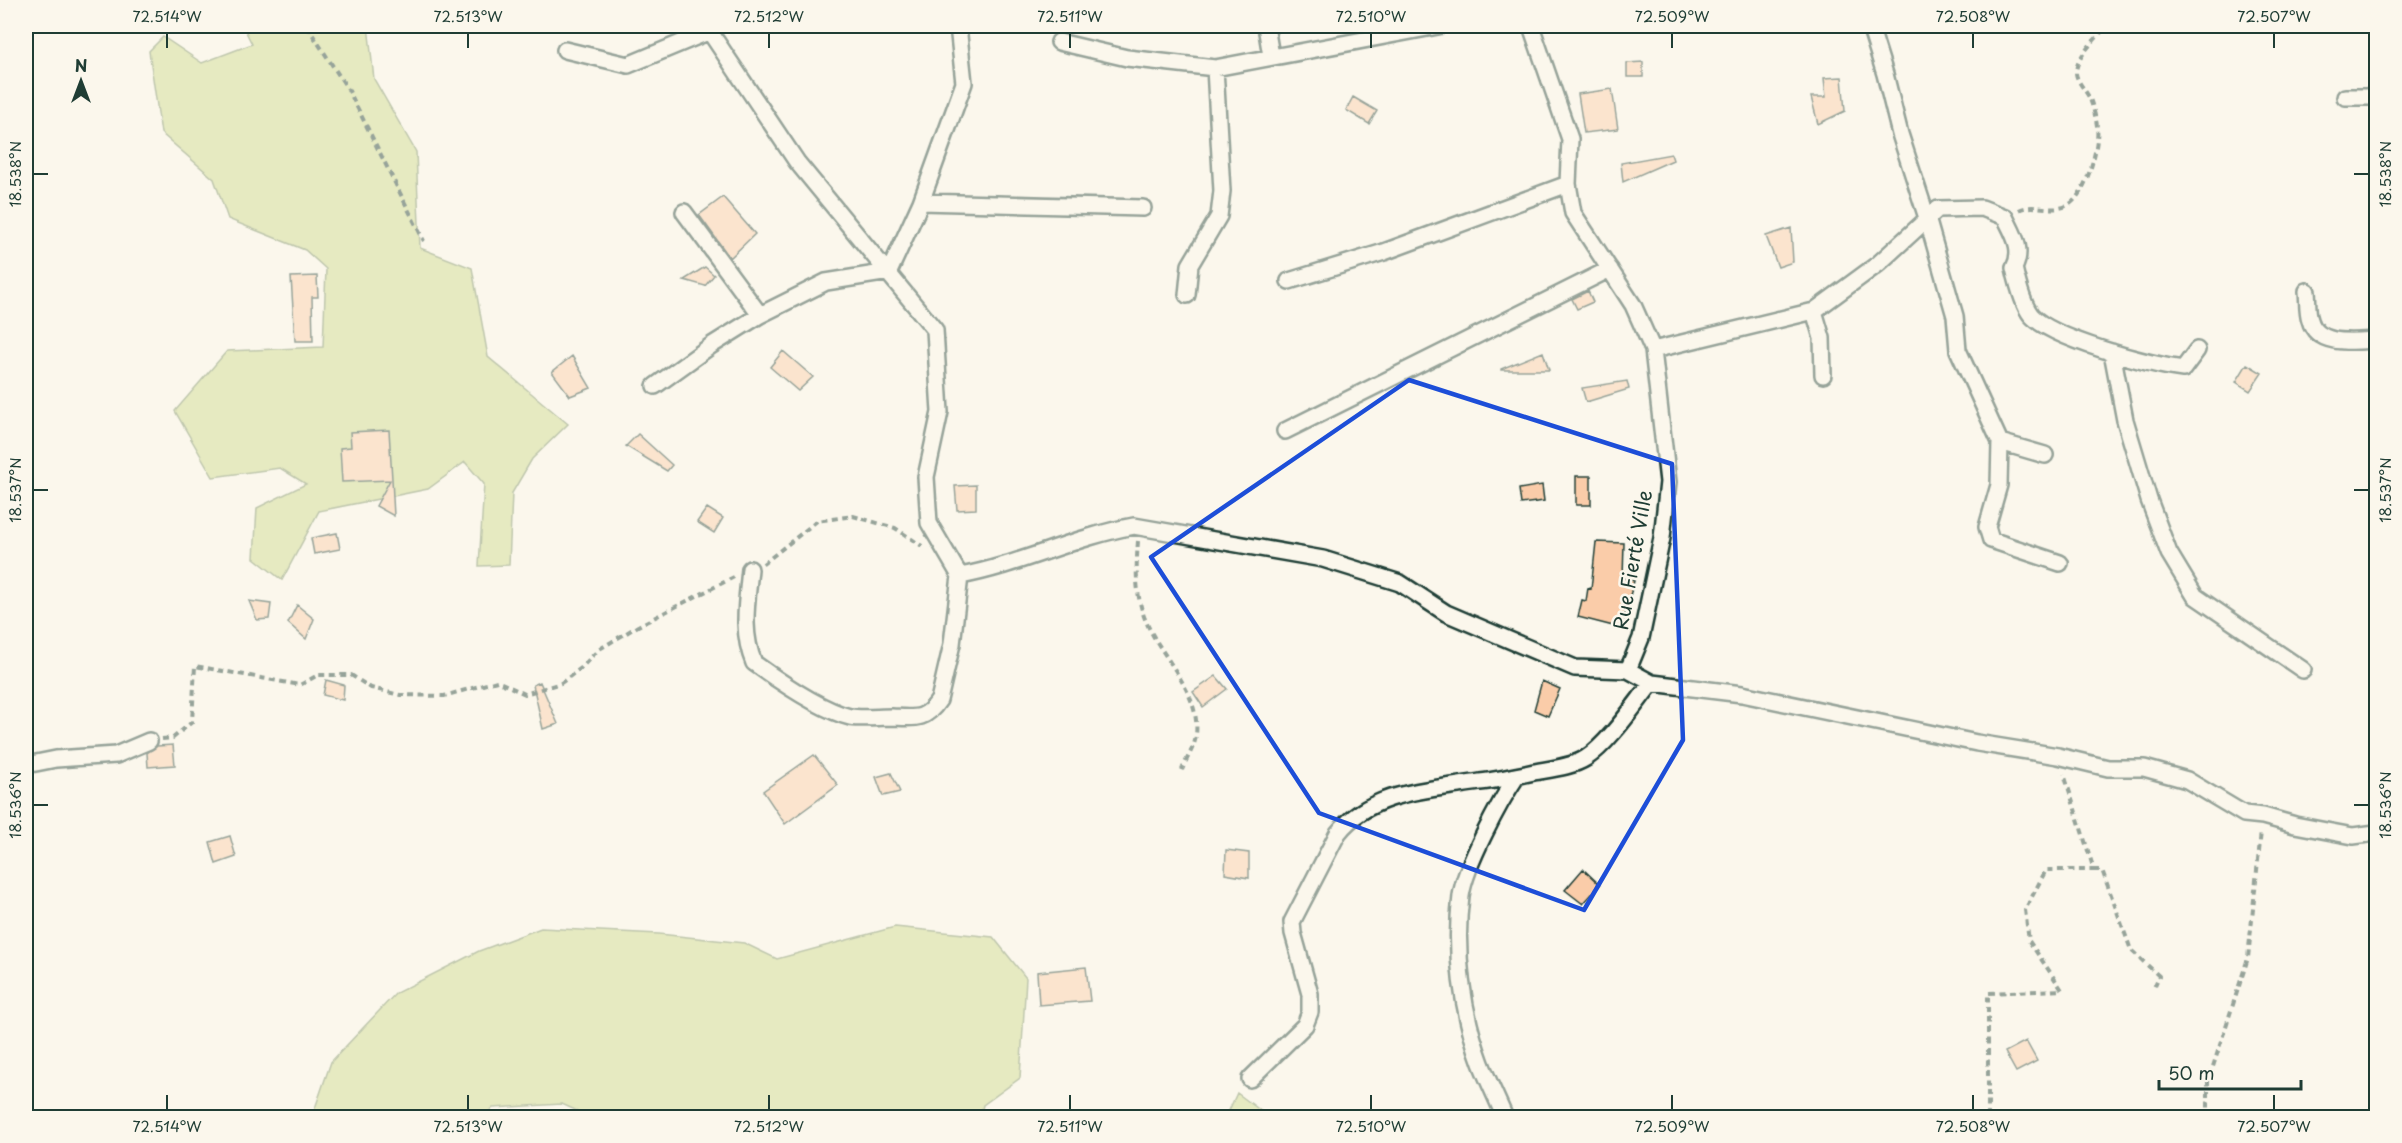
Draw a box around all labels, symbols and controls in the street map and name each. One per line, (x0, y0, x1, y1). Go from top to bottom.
text: 72.514°W (132, 4, 202, 27)
text: 72.513°W (433, 4, 503, 27)
text: 72.512°W (734, 4, 805, 27)
text: 72.511°W (1037, 4, 1103, 27)
text: 72.510°W (1336, 4, 1407, 27)
text: 72.509°W (1635, 4, 1710, 27)
text: 72.508°W (1936, 4, 2011, 27)
text: 72.507°W (2237, 4, 2311, 27)
north arrow (51, 51, 111, 111)
text: N (75, 53, 87, 77)
text: 18.538°N (3, 141, 26, 207)
text: 18.538°N (2373, 141, 2396, 207)
text: 18.537°N (3, 457, 26, 523)
text: 18.537°N (2373, 457, 2396, 523)
street label: Rue Fierté Ville (1605, 487, 1659, 632)
text: 18.536°N (3, 771, 26, 839)
text: 18.536°N (2373, 771, 2396, 839)
scale bar (2159, 1053, 2302, 1091)
text: 50 m (2168, 1059, 2215, 1086)
text: 72.514°W (132, 1114, 202, 1137)
text: 72.513°W (433, 1114, 503, 1137)
text: 72.512°W (734, 1114, 805, 1137)
text: 72.511°W (1037, 1114, 1103, 1137)
text: 72.510°W (1336, 1114, 1407, 1137)
text: 72.509°W (1635, 1114, 1710, 1137)
text: 72.508°W (1936, 1114, 2011, 1137)
text: 72.507°W (2237, 1114, 2311, 1137)

